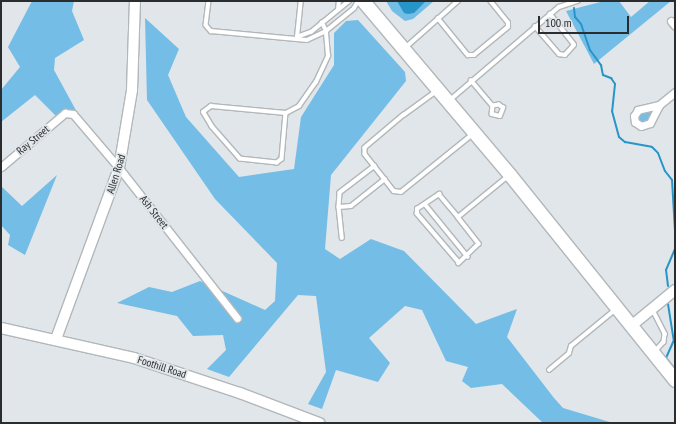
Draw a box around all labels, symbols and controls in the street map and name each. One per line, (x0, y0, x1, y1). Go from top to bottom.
scale bar (540, 8, 631, 34)
text: 100 m (545, 15, 572, 30)
street label: Ray Street (14, 122, 52, 158)
street label: Allen Road (104, 153, 128, 195)
street label: Ash Street (137, 193, 171, 231)
street label: Foothill Road (136, 353, 188, 381)

